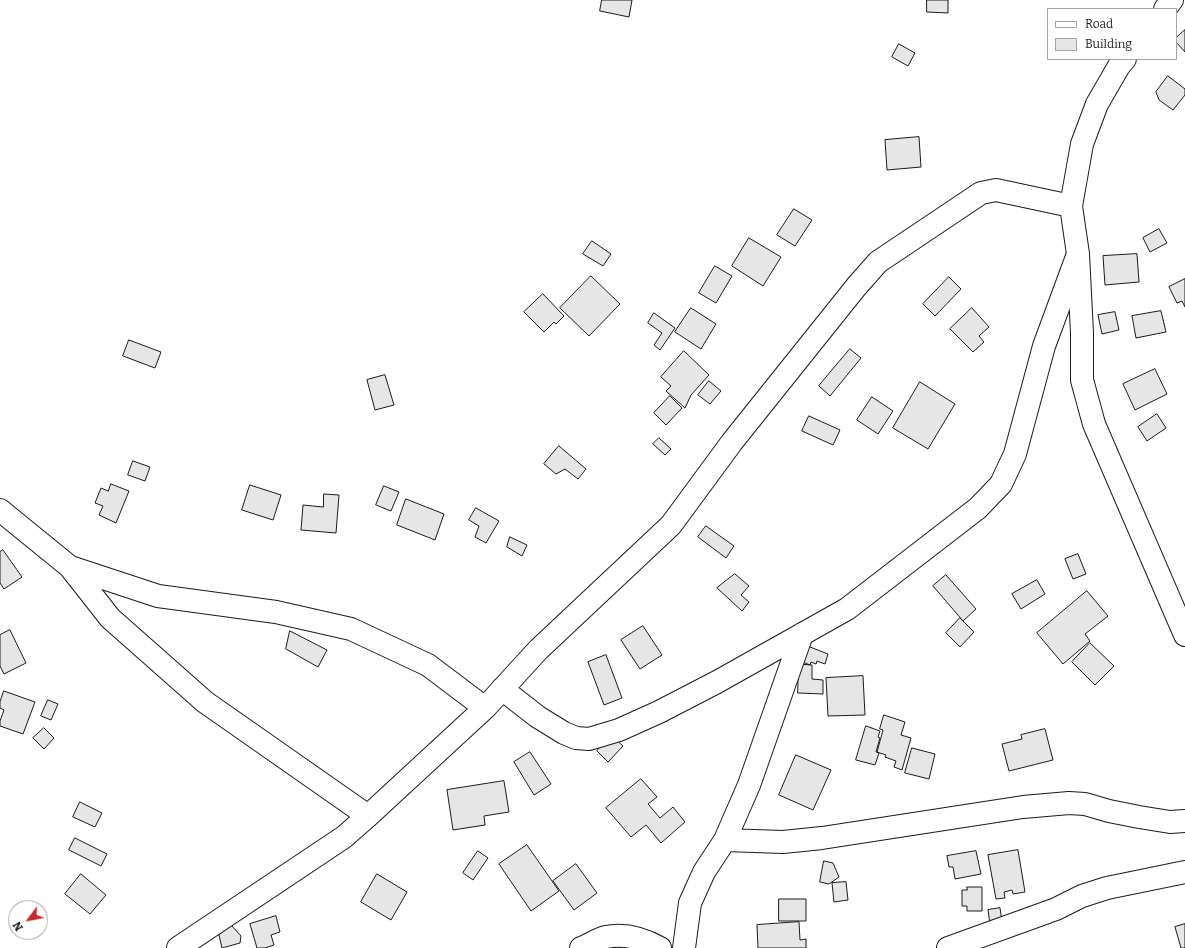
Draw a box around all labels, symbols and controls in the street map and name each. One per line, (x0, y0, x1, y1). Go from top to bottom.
legend (1047, 8, 1177, 60)
text: Road (1085, 17, 1113, 31)
text: Building (1085, 37, 1132, 51)
north arrow (8, 900, 48, 940)
text: N (10, 919, 26, 933)

